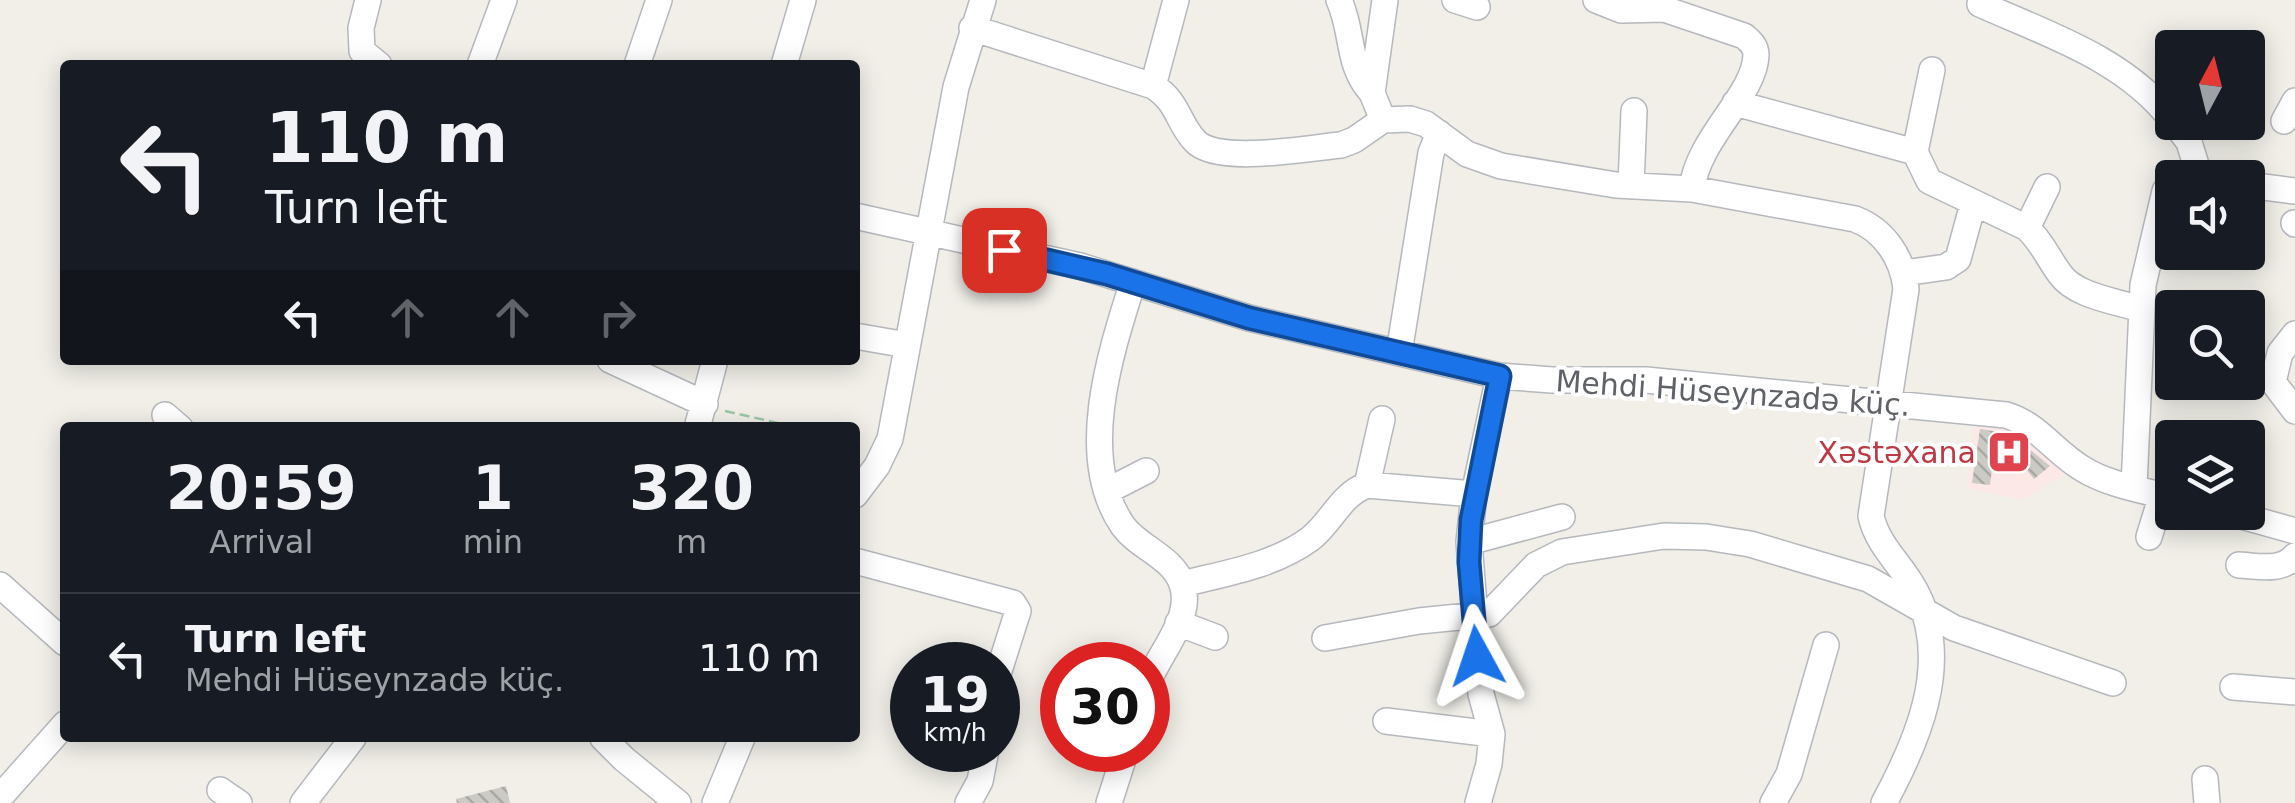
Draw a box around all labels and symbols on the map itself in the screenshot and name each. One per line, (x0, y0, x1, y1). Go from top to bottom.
north arrow (2155, 30, 2265, 140)
pin (962, 208, 1047, 293)
street label: Mehdi Hüseynzadə küç. (1555, 363, 1911, 423)
hospital icon: Xəstəxana (1986, 429, 2032, 475)
place label: Xəstəxana (1818, 435, 1976, 470)
position arrow (1425, 604, 1529, 708)
speed limit sign: 30 (1040, 642, 1170, 772)

